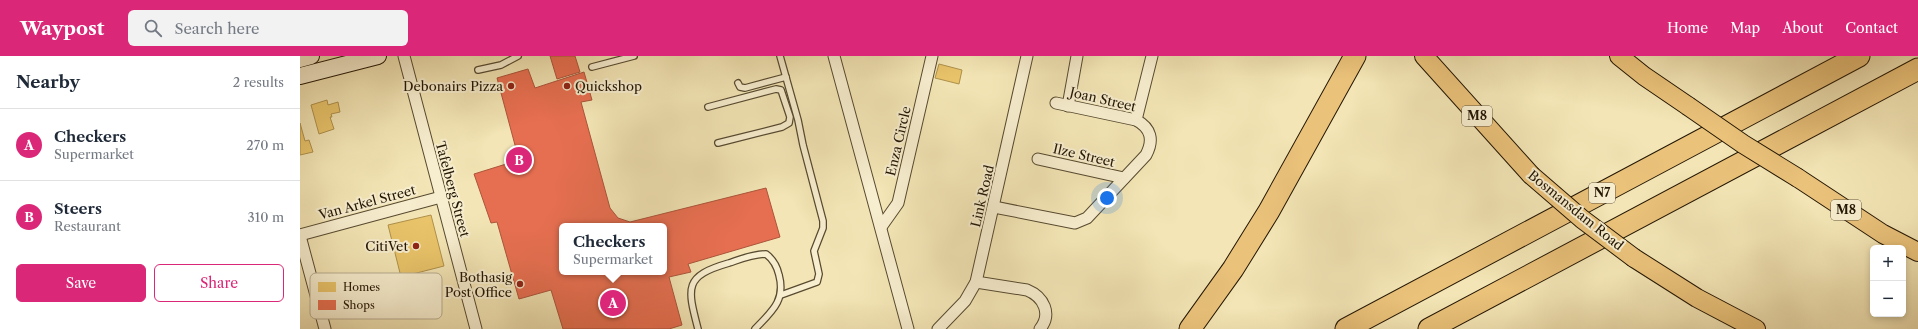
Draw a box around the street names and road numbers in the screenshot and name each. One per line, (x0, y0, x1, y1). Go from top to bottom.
street label: Joan Street (1066, 83, 1138, 114)
street label: Enza Circle (882, 104, 914, 178)
road number: M8 (1462, 106, 1492, 126)
street label: Tafelberg Street (433, 139, 474, 239)
street label: Ilze Street (1051, 140, 1117, 170)
street label: Link Road (967, 163, 997, 229)
street label: Bosmansdam Road (1525, 167, 1627, 253)
street label: Van Arkel Street (316, 181, 418, 223)
road number: N7 (1589, 183, 1615, 203)
road number: M8 (1831, 200, 1861, 220)

